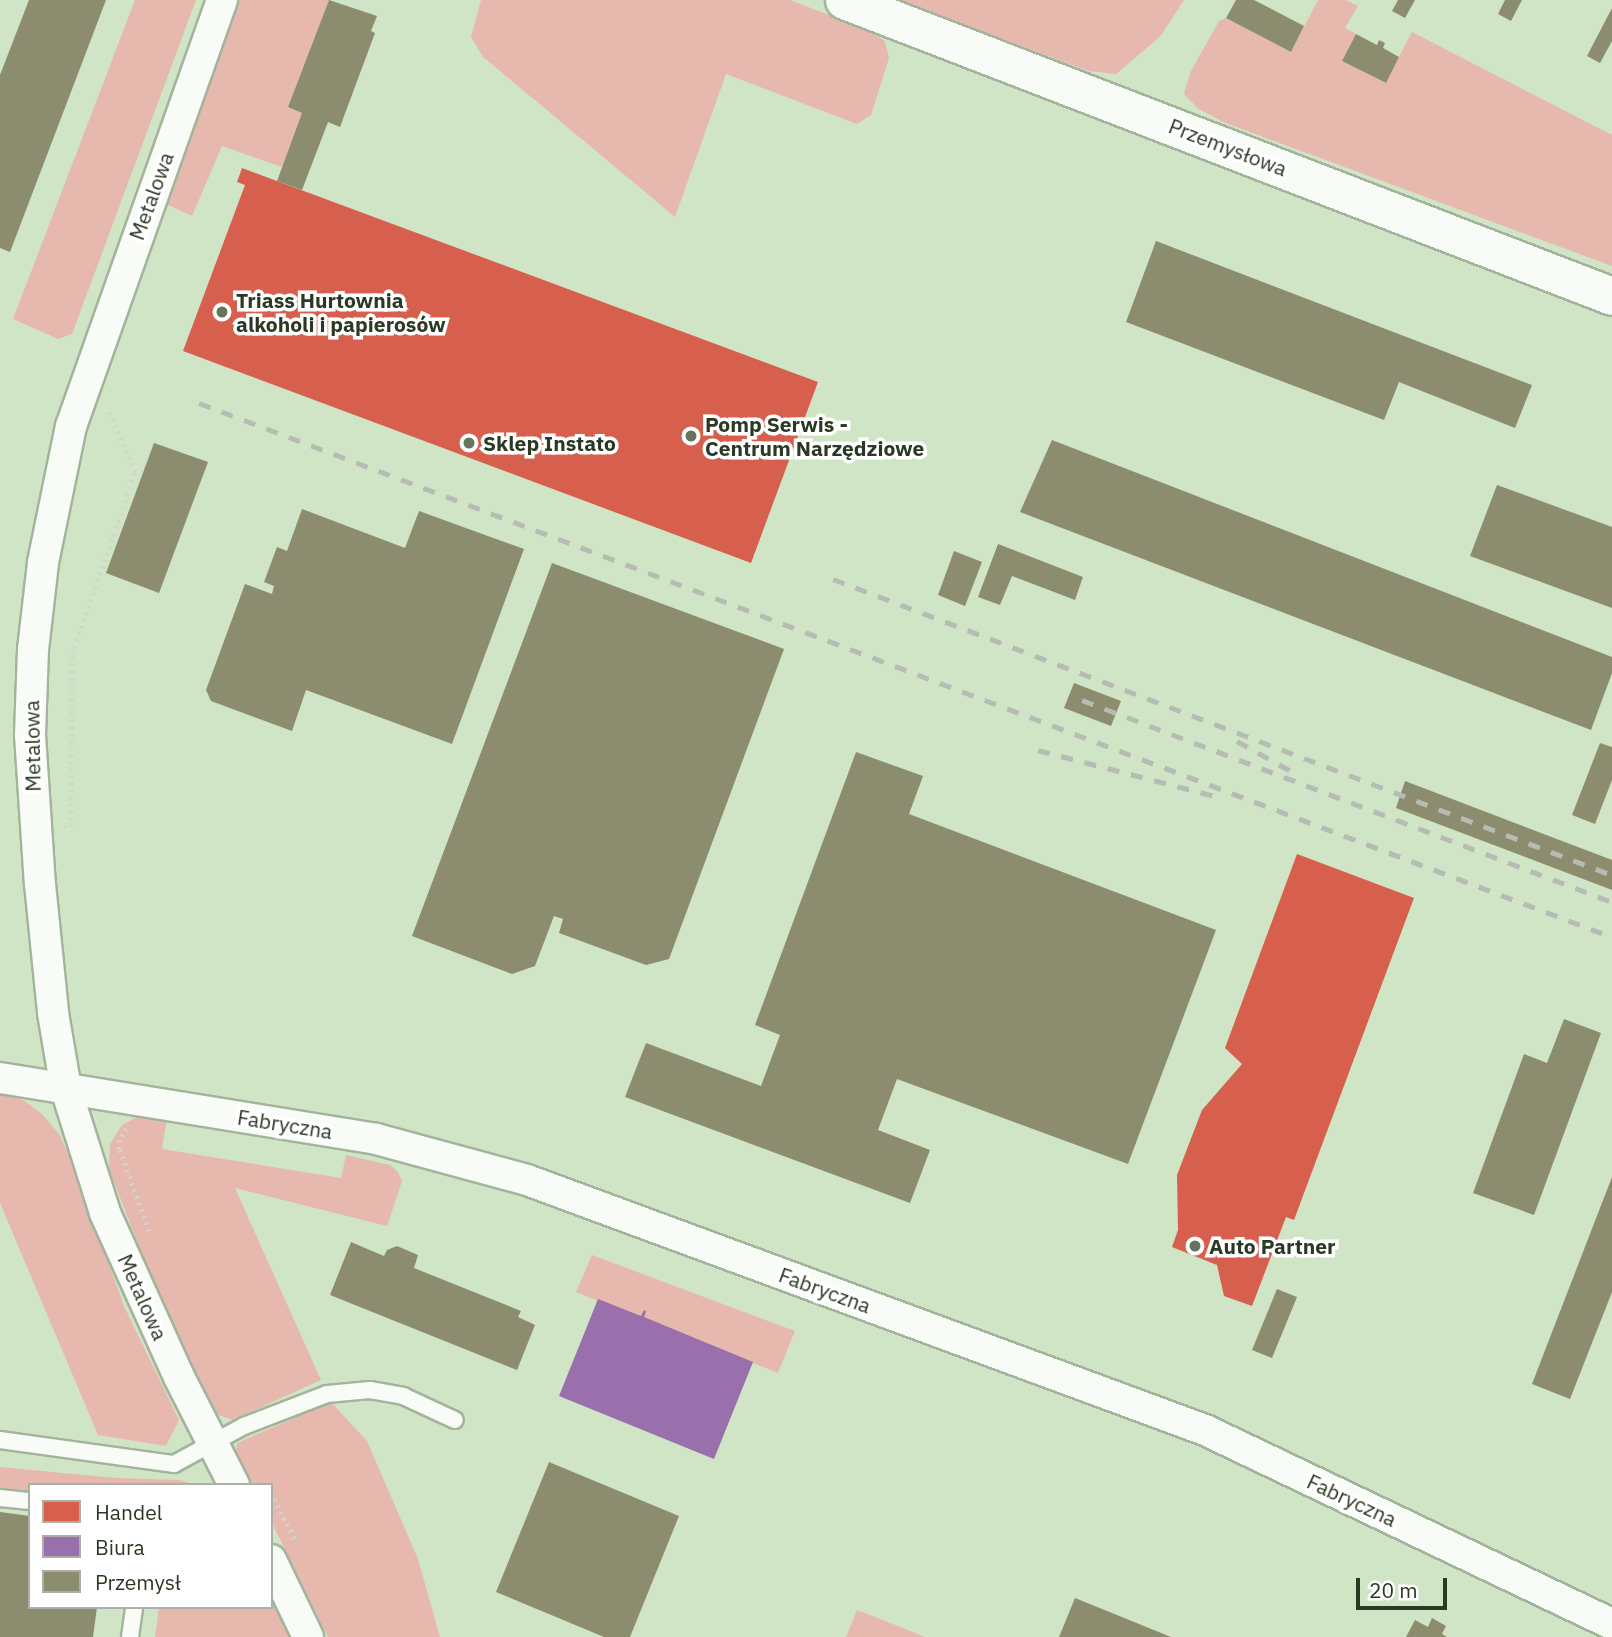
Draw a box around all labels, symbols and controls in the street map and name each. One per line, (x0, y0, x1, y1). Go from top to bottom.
street label: Przemysłowa (1165, 113, 1291, 181)
street label: Metalowa (123, 149, 179, 243)
place label: Triass Hurtownia alkoholi i papierosów (236, 287, 446, 337)
marker: Triass Hurtownia alkoholi i papierosów (214, 304, 230, 320)
place label: Pomp Serwis - Centrum Narzędziowe (705, 411, 924, 461)
marker: Pomp Serwis - Centrum Narzędziowe (683, 428, 699, 444)
place label: Sklep Instato (483, 430, 616, 456)
marker: Sklep Instato (461, 435, 477, 451)
street label: Metalowa (19, 700, 45, 792)
street label: Fabryczna (236, 1104, 334, 1144)
place label: Auto Partner (1209, 1233, 1335, 1259)
marker: Auto Partner (1187, 1238, 1203, 1254)
street label: Metalowa (113, 1250, 173, 1344)
street label: Fabryczna (776, 1262, 874, 1318)
street label: Fabryczna (1303, 1468, 1401, 1532)
legend (28, 1483, 273, 1609)
text: Handel (95, 1498, 162, 1526)
text: Biura (95, 1533, 145, 1561)
scale bar (1360, 1564, 1451, 1608)
text: Przemysł (95, 1568, 181, 1596)
text: 20 m (1369, 1576, 1418, 1604)

